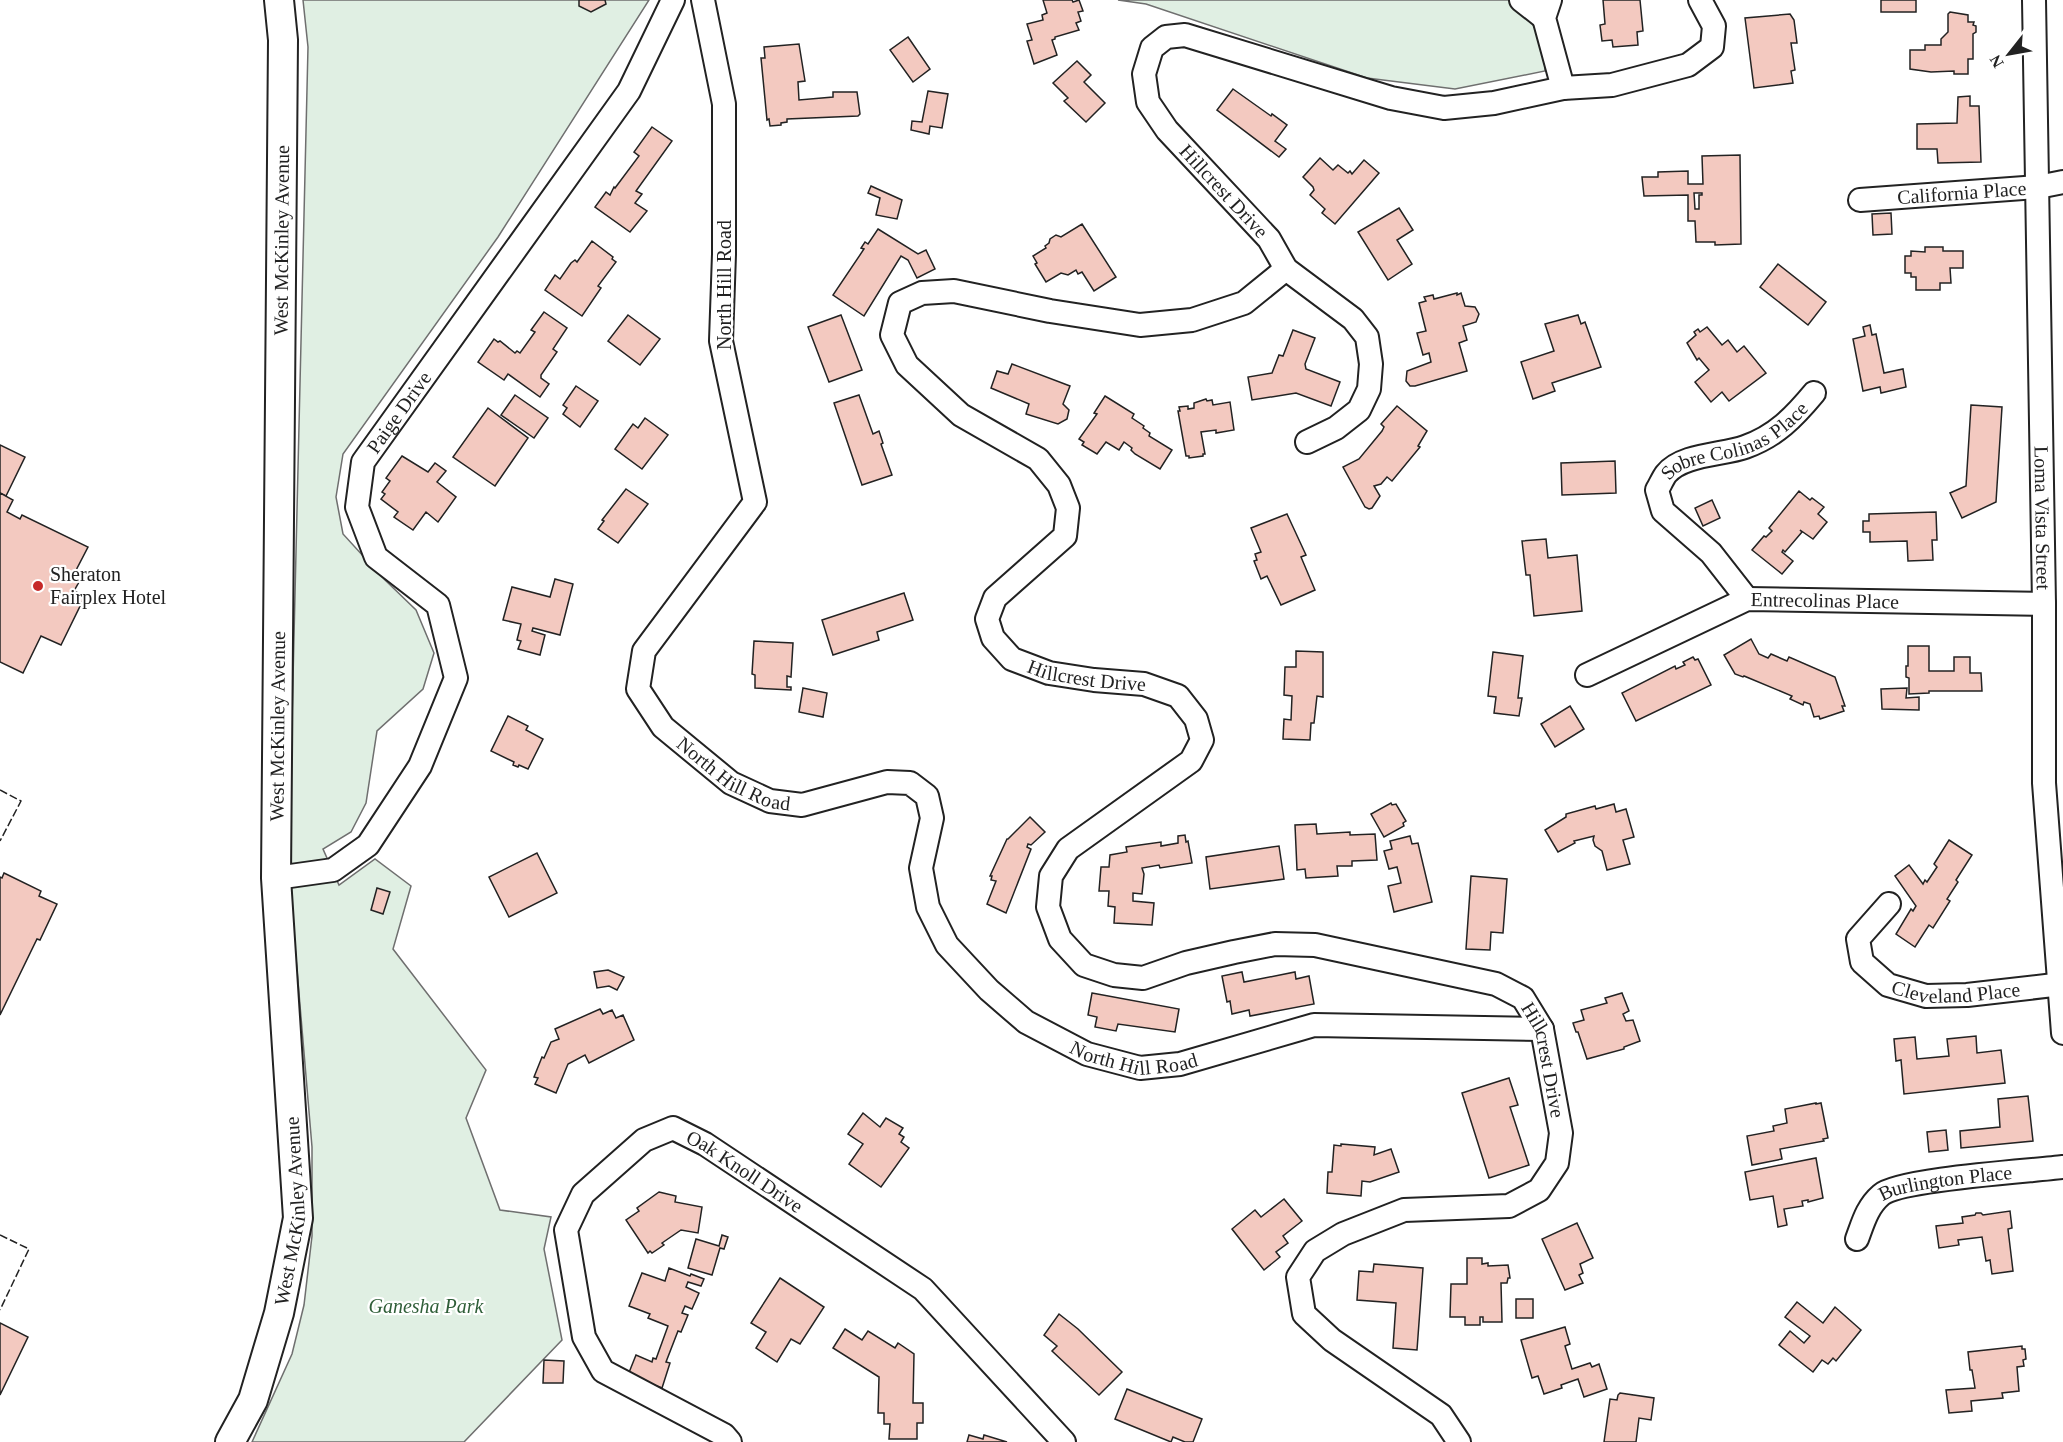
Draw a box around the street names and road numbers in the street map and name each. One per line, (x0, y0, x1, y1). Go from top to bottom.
street label: Hillcrest Drive (1175, 140, 1273, 242)
street label: West McKinley Avenue (270, 145, 294, 336)
street label: California Place (1896, 177, 2027, 208)
street label: North Hill Road (713, 220, 735, 350)
street label: Paige Drive (362, 367, 435, 457)
street label: Sobre Colinas Place (1656, 397, 1812, 484)
street label: Loma Vista Street (2030, 446, 2055, 591)
street label: Entrecolinas Place (1750, 588, 1899, 613)
street label: West McKinley Avenue (265, 631, 290, 822)
street label: Hillcrest Drive (1025, 655, 1147, 695)
street label: North Hill Road (673, 732, 792, 814)
street label: Cleveland Place (1889, 976, 2021, 1007)
street label: Hillcrest Drive (1517, 998, 1569, 1120)
street label: North Hill Road (1066, 1036, 1200, 1079)
street label: West McKinley Avenue (270, 1116, 309, 1307)
street label: Oak Knoll Drive (683, 1126, 807, 1217)
street label: Burlington Place (1875, 1161, 2013, 1205)

